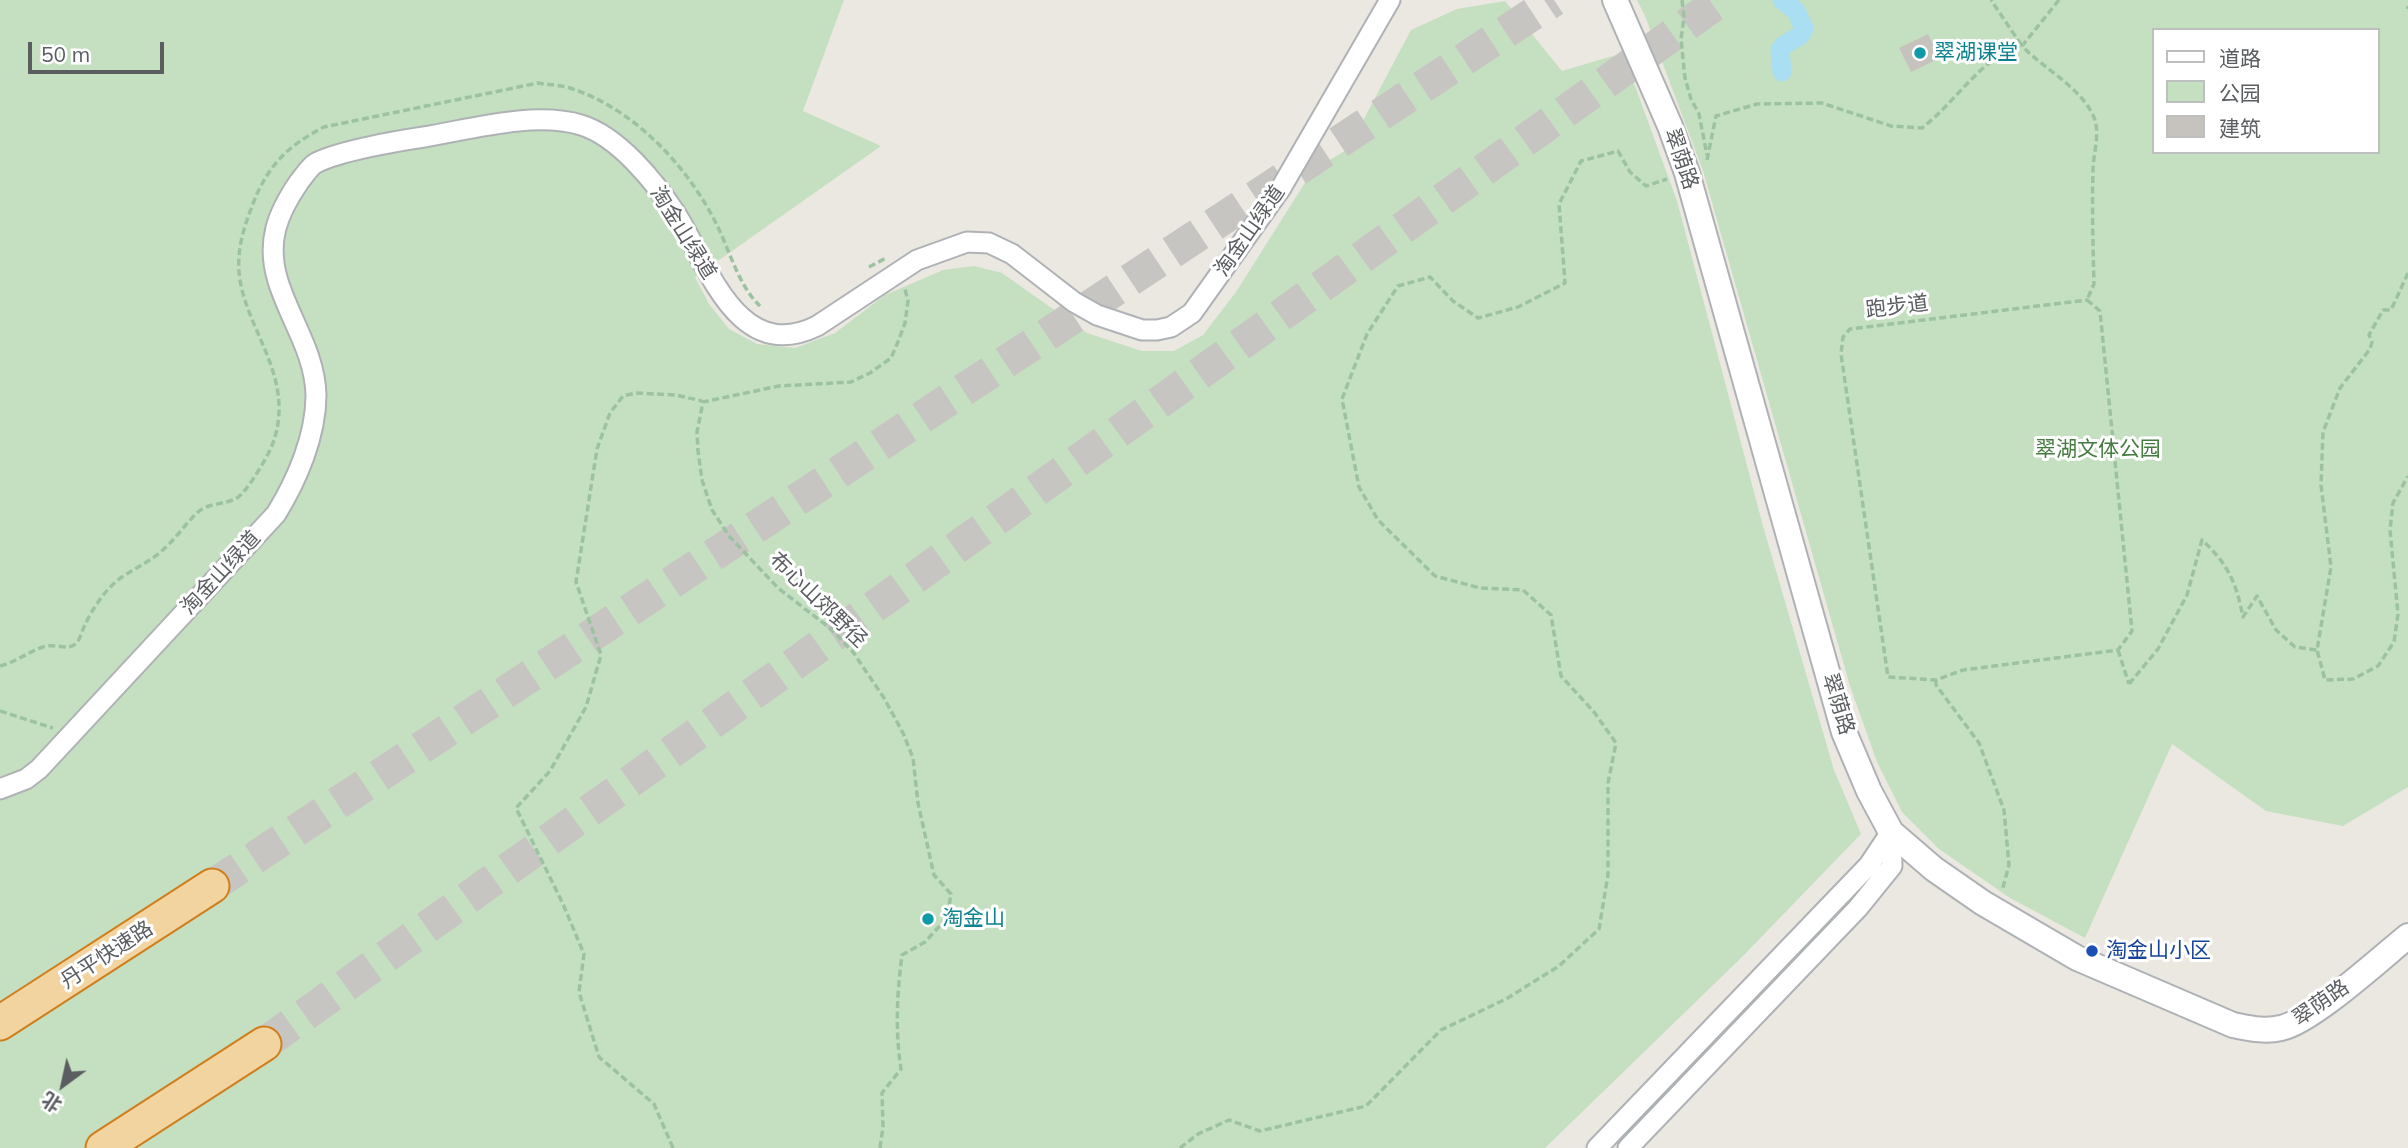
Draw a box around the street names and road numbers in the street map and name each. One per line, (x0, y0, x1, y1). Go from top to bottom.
street label: 翠荫路 (1659, 125, 1703, 193)
street label: 淘金山绿道 (1210, 181, 1290, 281)
street label: 淘金山绿道 (644, 182, 722, 284)
street label: 跑步道 (1864, 291, 1930, 323)
street label: 淘金山绿道 (176, 526, 266, 620)
street label: 布心山郊野径 (764, 547, 872, 653)
street label: 翠荫路 (1817, 670, 1859, 738)
street label: 丹平快速路 (56, 916, 158, 994)
street label: 翠荫路 (2288, 975, 2354, 1031)

